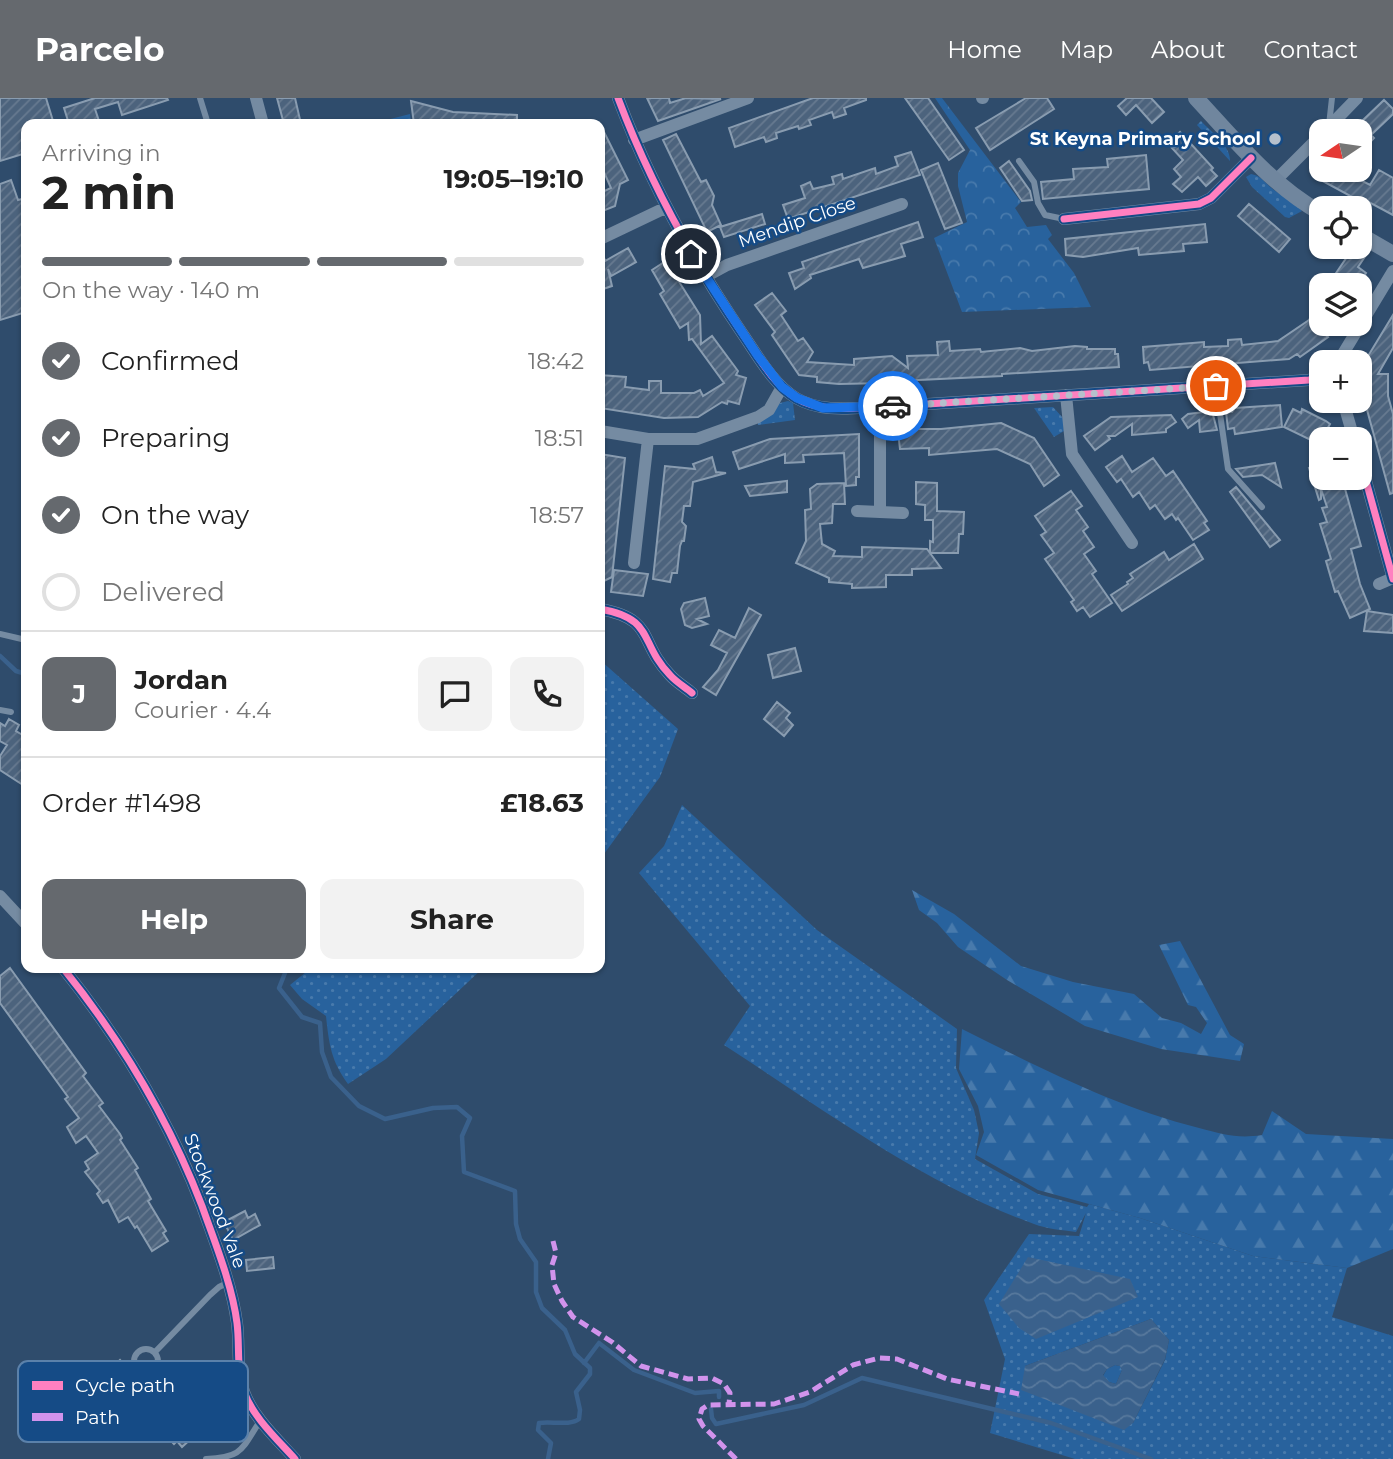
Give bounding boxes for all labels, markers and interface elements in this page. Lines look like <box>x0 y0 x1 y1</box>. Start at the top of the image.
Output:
text: Parcelo <box>35 29 165 69</box>
text: Home <box>947 35 1022 64</box>
text: Map <box>1060 35 1113 64</box>
text: About <box>1151 35 1225 64</box>
text: Contact <box>1263 35 1358 64</box>
north arrow <box>1309 119 1372 182</box>
map controls <box>1309 119 1372 490</box>
place label: St Keyna Primary School <box>1030 128 1261 150</box>
marker: St Keyna Primary School <box>1267 131 1283 147</box>
text: Arriving in <box>42 139 161 167</box>
text: 19:05–19:10 <box>443 163 584 195</box>
text: 2 min <box>42 164 176 221</box>
street label: Mendip Close <box>735 192 859 252</box>
button: locate <box>1309 196 1372 259</box>
pin <box>661 224 721 284</box>
icon: home <box>672 235 710 273</box>
button: layers <box>1309 273 1372 336</box>
text: On the way · 140 m <box>42 276 260 304</box>
icon: check <box>42 342 80 380</box>
text: Confirmed <box>101 345 240 377</box>
text: 18:42 <box>528 347 584 375</box>
button: + <box>1309 350 1372 413</box>
pin <box>1186 356 1246 416</box>
icon: bag <box>1197 367 1235 405</box>
courier <box>858 371 928 441</box>
icon: car <box>874 387 912 425</box>
icon: check <box>42 419 80 457</box>
text: Preparing <box>101 422 230 454</box>
text: 18:51 <box>535 424 584 452</box>
button: − <box>1309 427 1372 490</box>
icon: check <box>42 496 80 534</box>
text: On the way <box>101 499 249 531</box>
text: 18:57 <box>530 501 584 529</box>
text: Delivered <box>101 576 225 608</box>
button: chat <box>418 657 492 731</box>
button: phone <box>510 657 584 731</box>
text: Jordan <box>134 664 228 696</box>
text: J <box>72 678 86 710</box>
text: Courier · 4.4 <box>134 696 271 724</box>
text: Order #1498 <box>42 787 201 819</box>
text: £18.63 <box>500 787 584 819</box>
button: Help <box>42 879 306 959</box>
button: Share <box>320 879 584 959</box>
street label: Stockwood Vale <box>179 1131 251 1272</box>
legend <box>18 1361 248 1442</box>
text: Cycle path <box>75 1374 175 1397</box>
text: Path <box>75 1406 120 1429</box>

